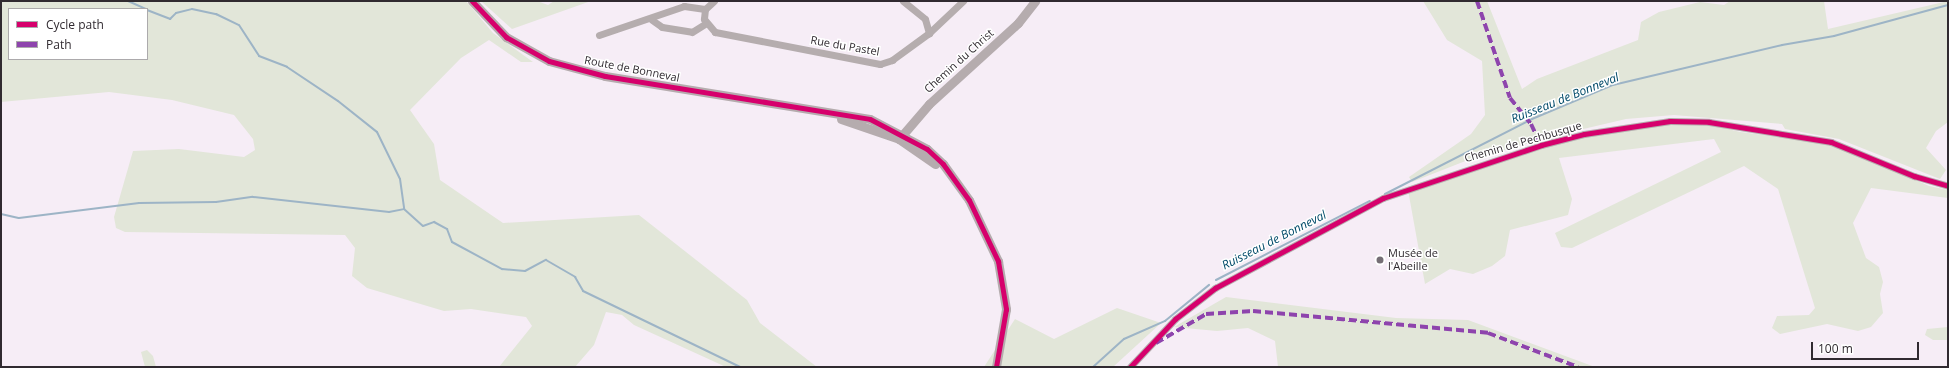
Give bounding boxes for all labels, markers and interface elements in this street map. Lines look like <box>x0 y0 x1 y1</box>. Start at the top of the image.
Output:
legend <box>8 8 148 60</box>
text: Cycle path <box>46 16 104 33</box>
street label: Chemin du Christ <box>922 26 996 96</box>
street label: Rue du Pastel <box>810 33 880 59</box>
text: Path <box>46 36 72 53</box>
street label: Route de Bonneval <box>583 53 681 85</box>
water label: Ruisseau de Bonneval <box>1509 70 1621 126</box>
street label: Chemin de Pechbusque <box>1463 119 1583 165</box>
water label: Ruisseau de Bonneval <box>1219 207 1329 273</box>
place label: Musée de l'Abeille <box>1388 247 1438 273</box>
marker: Musée de l'Abeille <box>1375 255 1385 265</box>
scale bar <box>1813 334 1921 360</box>
text: 100 m <box>1818 340 1853 357</box>

